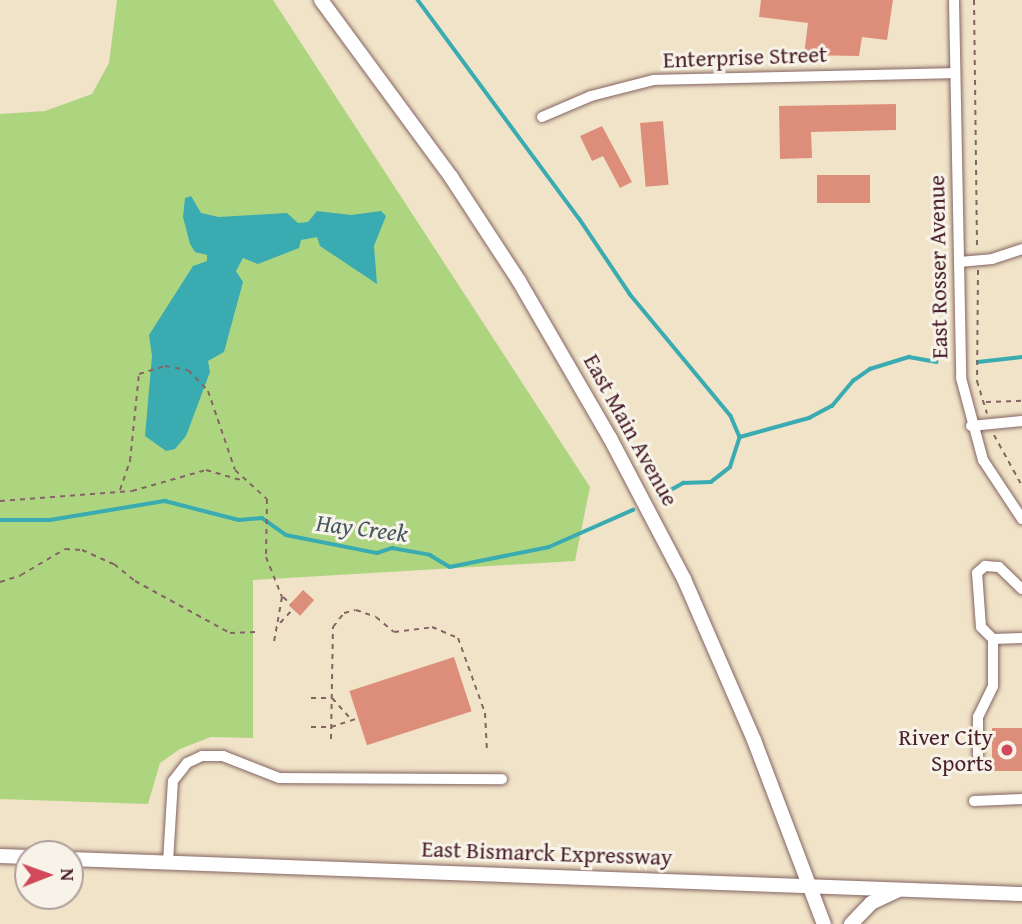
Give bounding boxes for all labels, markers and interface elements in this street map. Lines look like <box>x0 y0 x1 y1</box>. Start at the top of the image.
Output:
street label: Enterprise Street <box>662 40 828 74</box>
street label: East Rosser Avenue <box>923 175 953 359</box>
street label: East Main Avenue <box>578 349 684 511</box>
water label: Hay Creek <box>315 508 409 548</box>
place label: River City Sports <box>899 723 993 777</box>
marker: River City Sports <box>999 742 1015 758</box>
street label: East Bismarck Expressway <box>421 835 673 871</box>
north arrow <box>14 840 84 910</box>
text: N <box>54 868 82 881</box>

